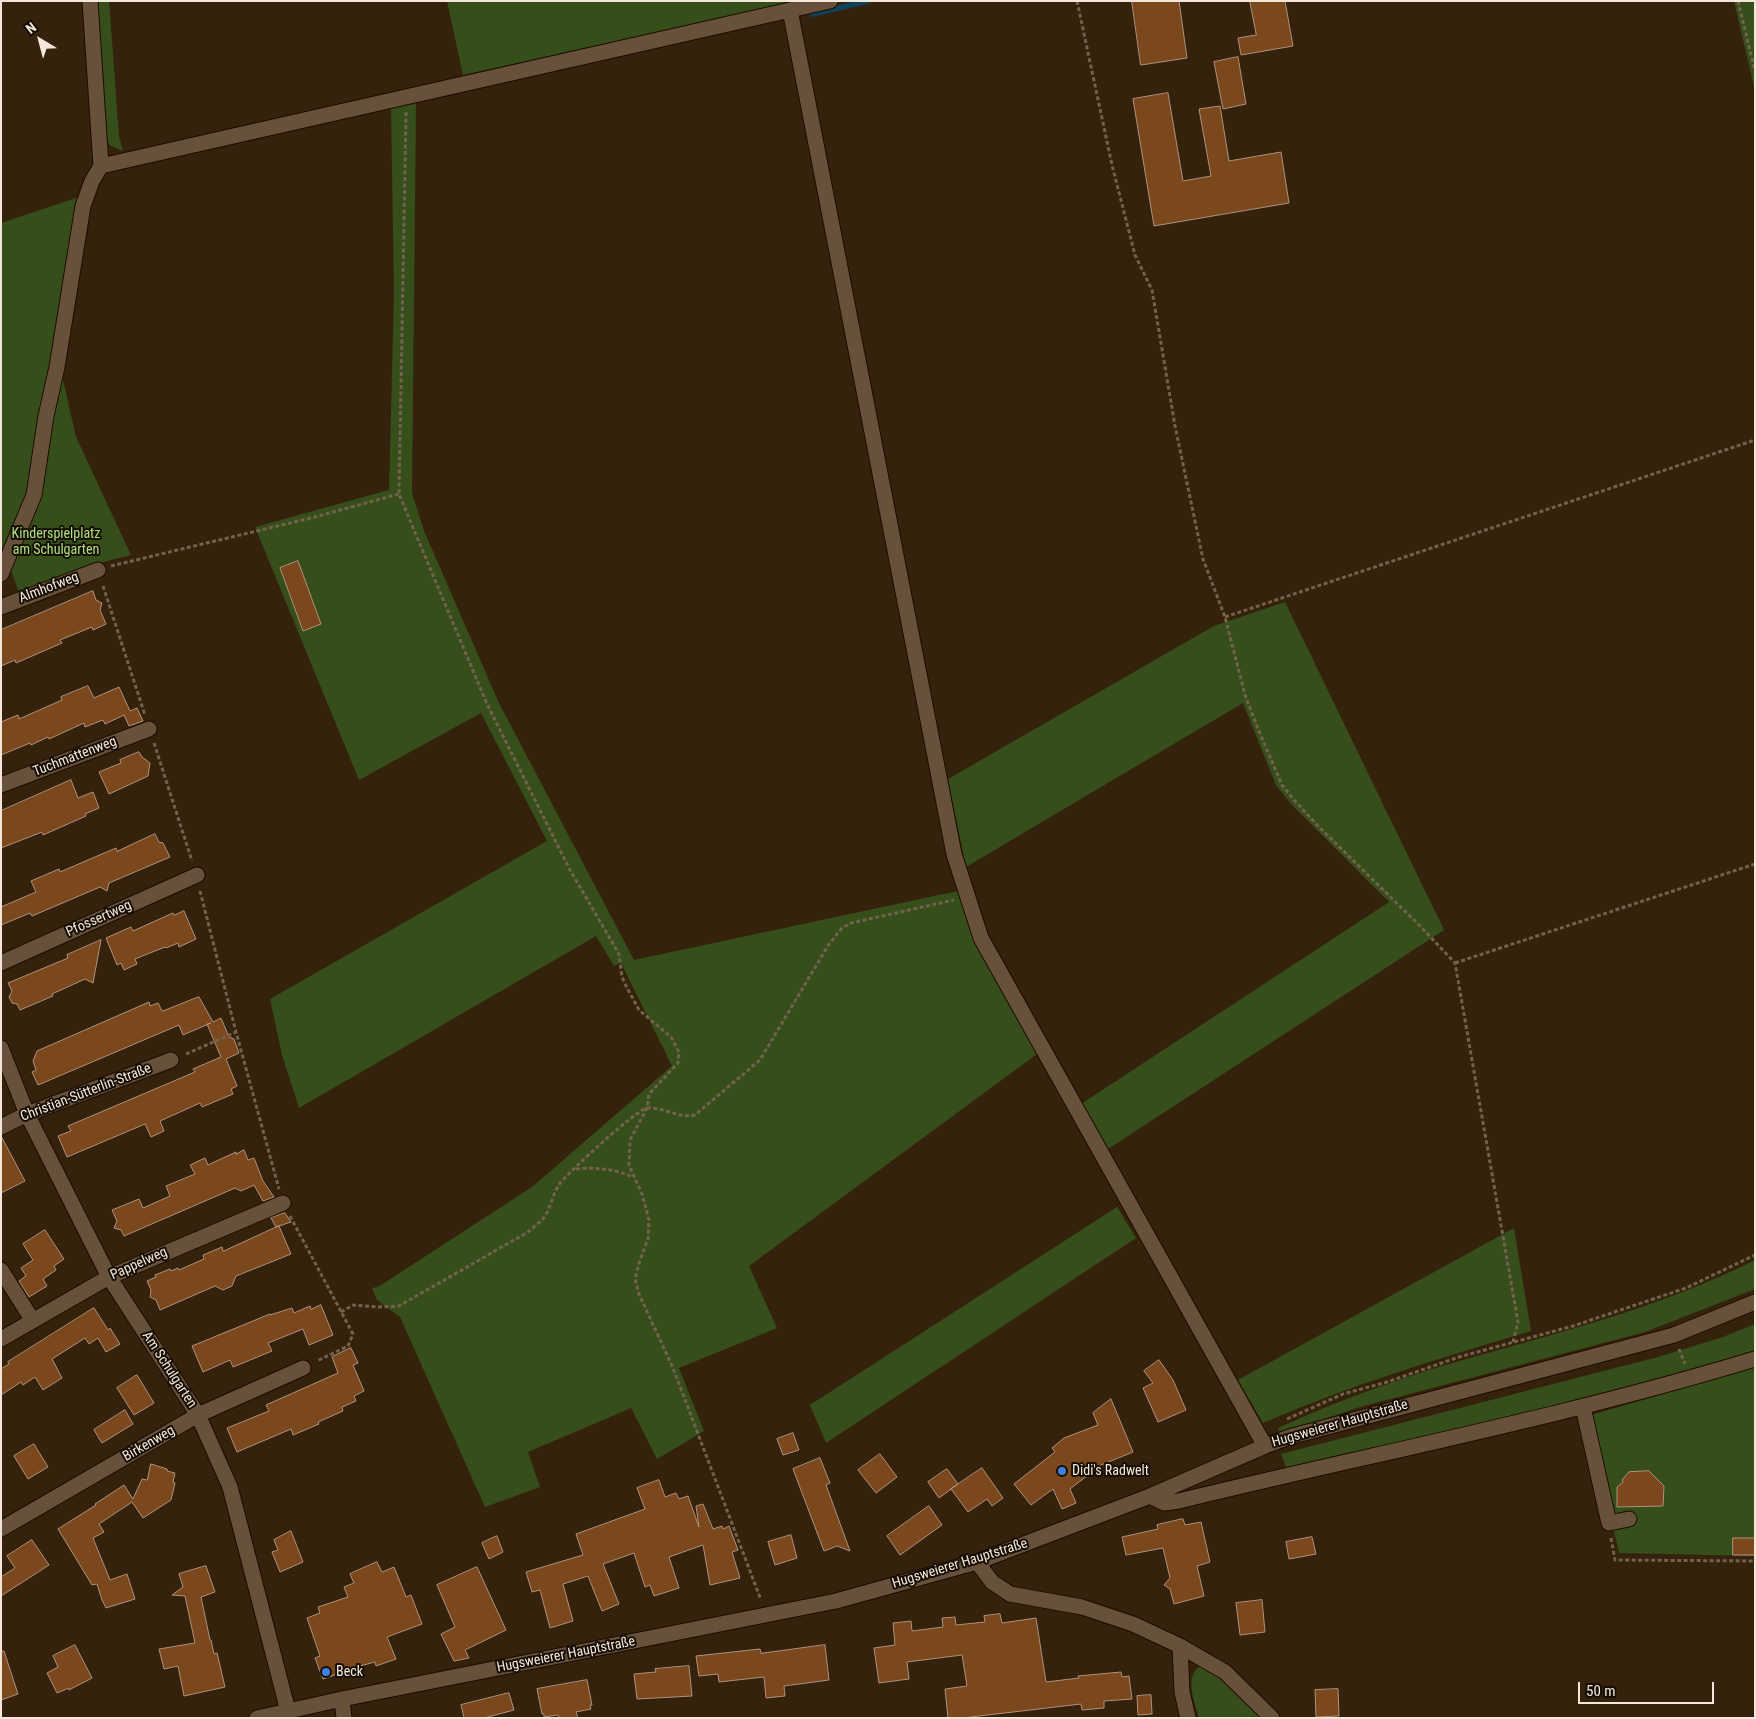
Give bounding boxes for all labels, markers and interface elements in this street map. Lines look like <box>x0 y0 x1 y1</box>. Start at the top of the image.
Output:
north arrow <box>15 15 65 65</box>
text: N <box>23 19 39 37</box>
park label: Kinderspielplatz am Schulgarten <box>12 526 100 558</box>
street label: Almhofweg <box>17 569 81 607</box>
street label: Tuchmattenweg <box>31 733 119 781</box>
street label: Pfossertweg <box>64 897 134 941</box>
street label: Christian-Sütterlin-Straße <box>18 1060 154 1126</box>
street label: Pappelweg <box>108 1244 170 1284</box>
street label: Am Schulgarten <box>138 1329 200 1411</box>
street label: Hugsweierer Hauptstraße <box>1270 1397 1410 1451</box>
street label: Birkenweg <box>120 1422 178 1466</box>
place label: Didi's Radwelt <box>1072 1463 1149 1479</box>
marker: Didi's Radwelt <box>1056 1465 1068 1477</box>
street label: Hugsweierer Hauptstraße <box>890 1535 1030 1593</box>
street label: Hugsweierer Hauptstraße <box>495 1633 637 1677</box>
place label: Beck <box>336 1664 363 1680</box>
marker: Beck <box>320 1666 332 1678</box>
scale bar <box>1581 1672 1717 1704</box>
text: 50 m <box>1586 1682 1616 1700</box>

